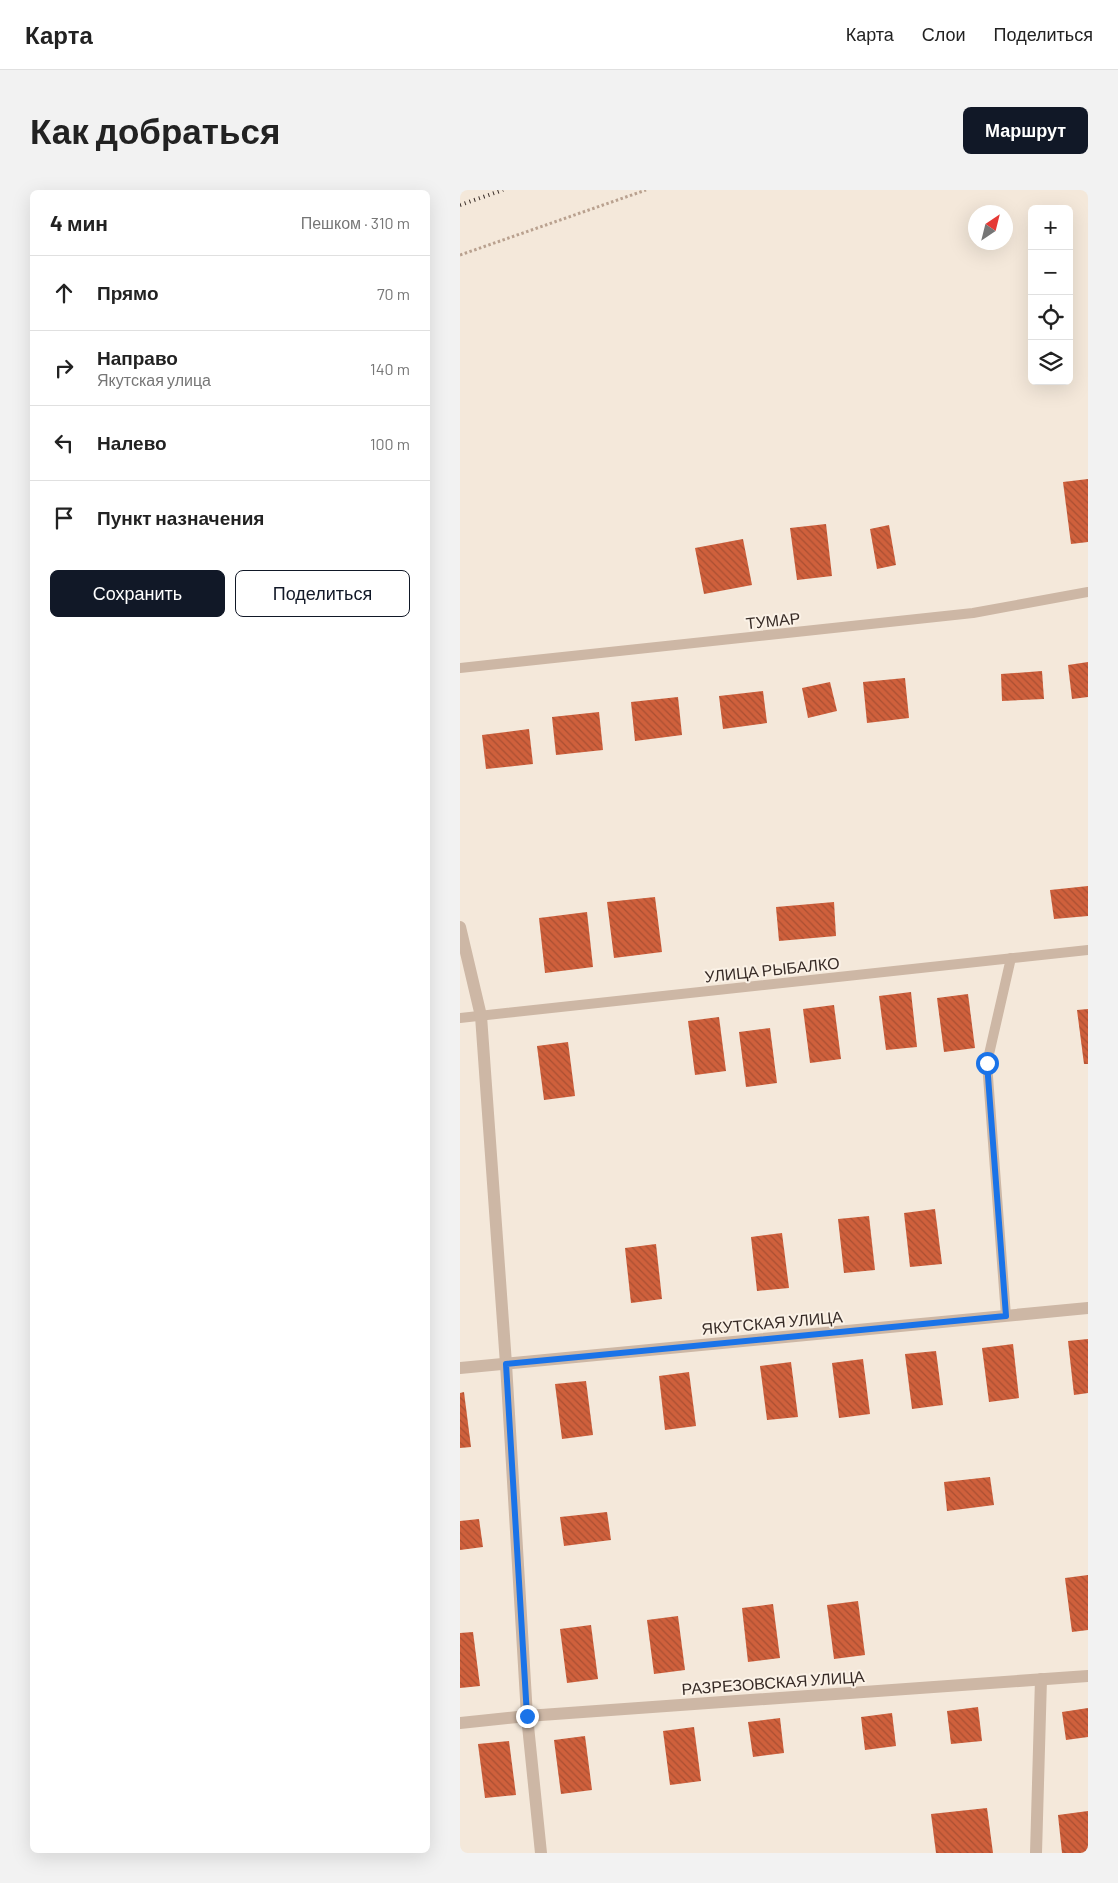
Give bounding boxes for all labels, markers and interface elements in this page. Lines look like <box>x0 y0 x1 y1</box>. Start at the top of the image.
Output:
text: Карта <box>25 20 93 49</box>
text: Карта <box>846 23 894 45</box>
text: Слои <box>922 23 966 45</box>
text: Поделиться <box>994 23 1093 45</box>
button: Маршрут <box>963 107 1088 154</box>
text: Как добраться <box>30 109 280 151</box>
north arrow <box>968 205 1013 250</box>
map controls <box>1028 205 1073 385</box>
button: + <box>1028 205 1073 250</box>
text: 4 мин <box>50 210 108 235</box>
text: Пешком · 310 m <box>301 213 410 232</box>
button: − <box>1028 250 1073 295</box>
icon: ahead <box>50 279 78 307</box>
text: Прямо <box>97 281 159 304</box>
text: 70 m <box>377 284 410 303</box>
button: locate <box>1028 295 1073 340</box>
button: layers <box>1028 340 1073 385</box>
text: Направо <box>97 346 178 369</box>
icon: right <box>50 354 78 382</box>
text: 140 m <box>370 359 410 378</box>
text: Якутская улица <box>97 370 211 389</box>
icon: left <box>50 429 78 457</box>
text: Налево <box>97 431 167 454</box>
text: 100 m <box>370 434 410 453</box>
icon: arrive <box>50 504 78 532</box>
text: Пункт назначения <box>97 506 264 529</box>
button: Сохранить <box>50 570 225 617</box>
button: Поделиться <box>235 570 410 617</box>
street label: ТУМАР <box>745 608 801 632</box>
street label: УЛИЦА РЫБАЛКО <box>704 952 840 986</box>
route start <box>976 1052 999 1075</box>
street label: ЯКУТСКАЯ УЛИЦА <box>701 1306 844 1338</box>
street label: РАЗРЕЗОВСКАЯ УЛИЦА <box>681 1666 865 1698</box>
route end <box>516 1705 539 1728</box>

